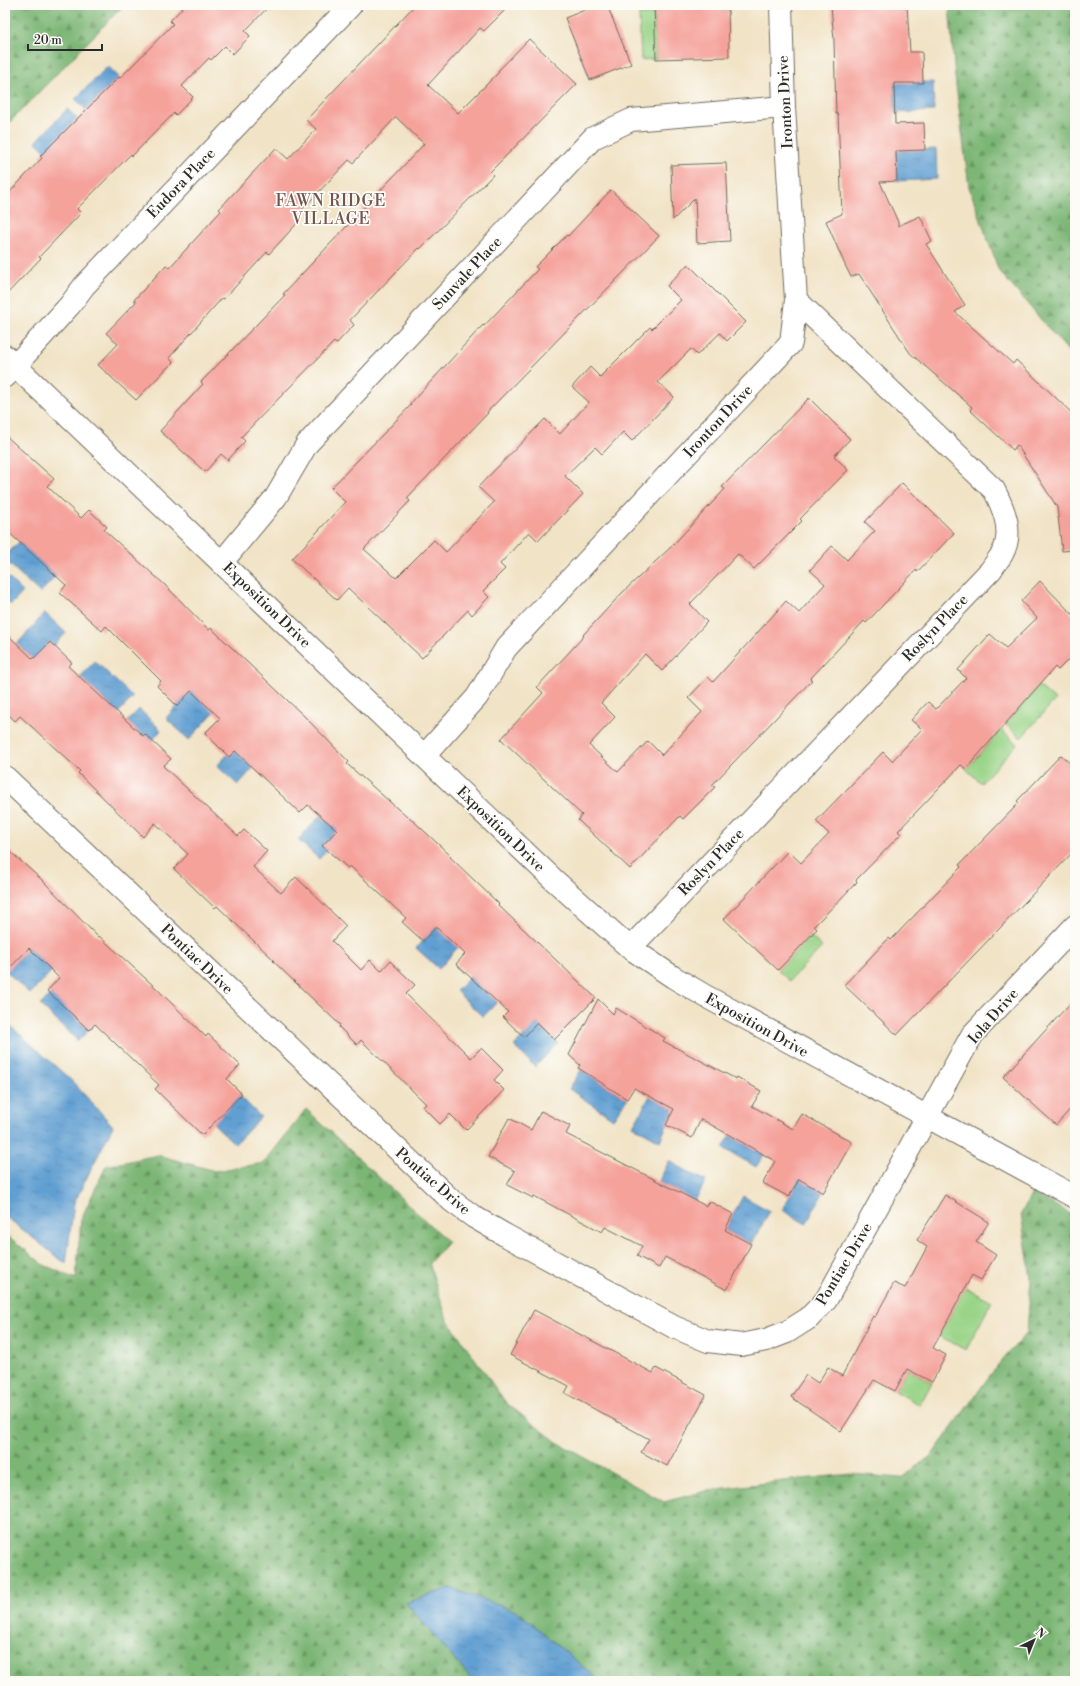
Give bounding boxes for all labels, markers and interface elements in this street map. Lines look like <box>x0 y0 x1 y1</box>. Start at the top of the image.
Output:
scale bar <box>28 26 102 52</box>
text: 20 m <box>34 33 62 48</box>
street label: Ironton Drive <box>774 55 797 149</box>
street label: Eudora Place <box>143 144 220 222</box>
district label: FAWN RIDGE VILLAGE <box>276 191 386 229</box>
street label: Sunvale Place <box>429 233 506 314</box>
street label: Ironton Drive <box>680 381 757 462</box>
street label: Exposition Drive <box>219 558 315 652</box>
street label: Roslyn Place <box>898 591 972 666</box>
street label: Exposition Drive <box>453 782 549 876</box>
street label: Roslyn Place <box>674 825 748 900</box>
street label: Pontiac Drive <box>156 920 237 999</box>
street label: Iola Drive <box>964 985 1023 1048</box>
street label: Exposition Drive <box>702 989 812 1062</box>
street label: Pontiac Drive <box>391 1144 474 1219</box>
street label: Pontiac Drive <box>812 1219 877 1309</box>
north arrow <box>1014 1620 1054 1660</box>
text: N <box>1032 1625 1048 1642</box>

